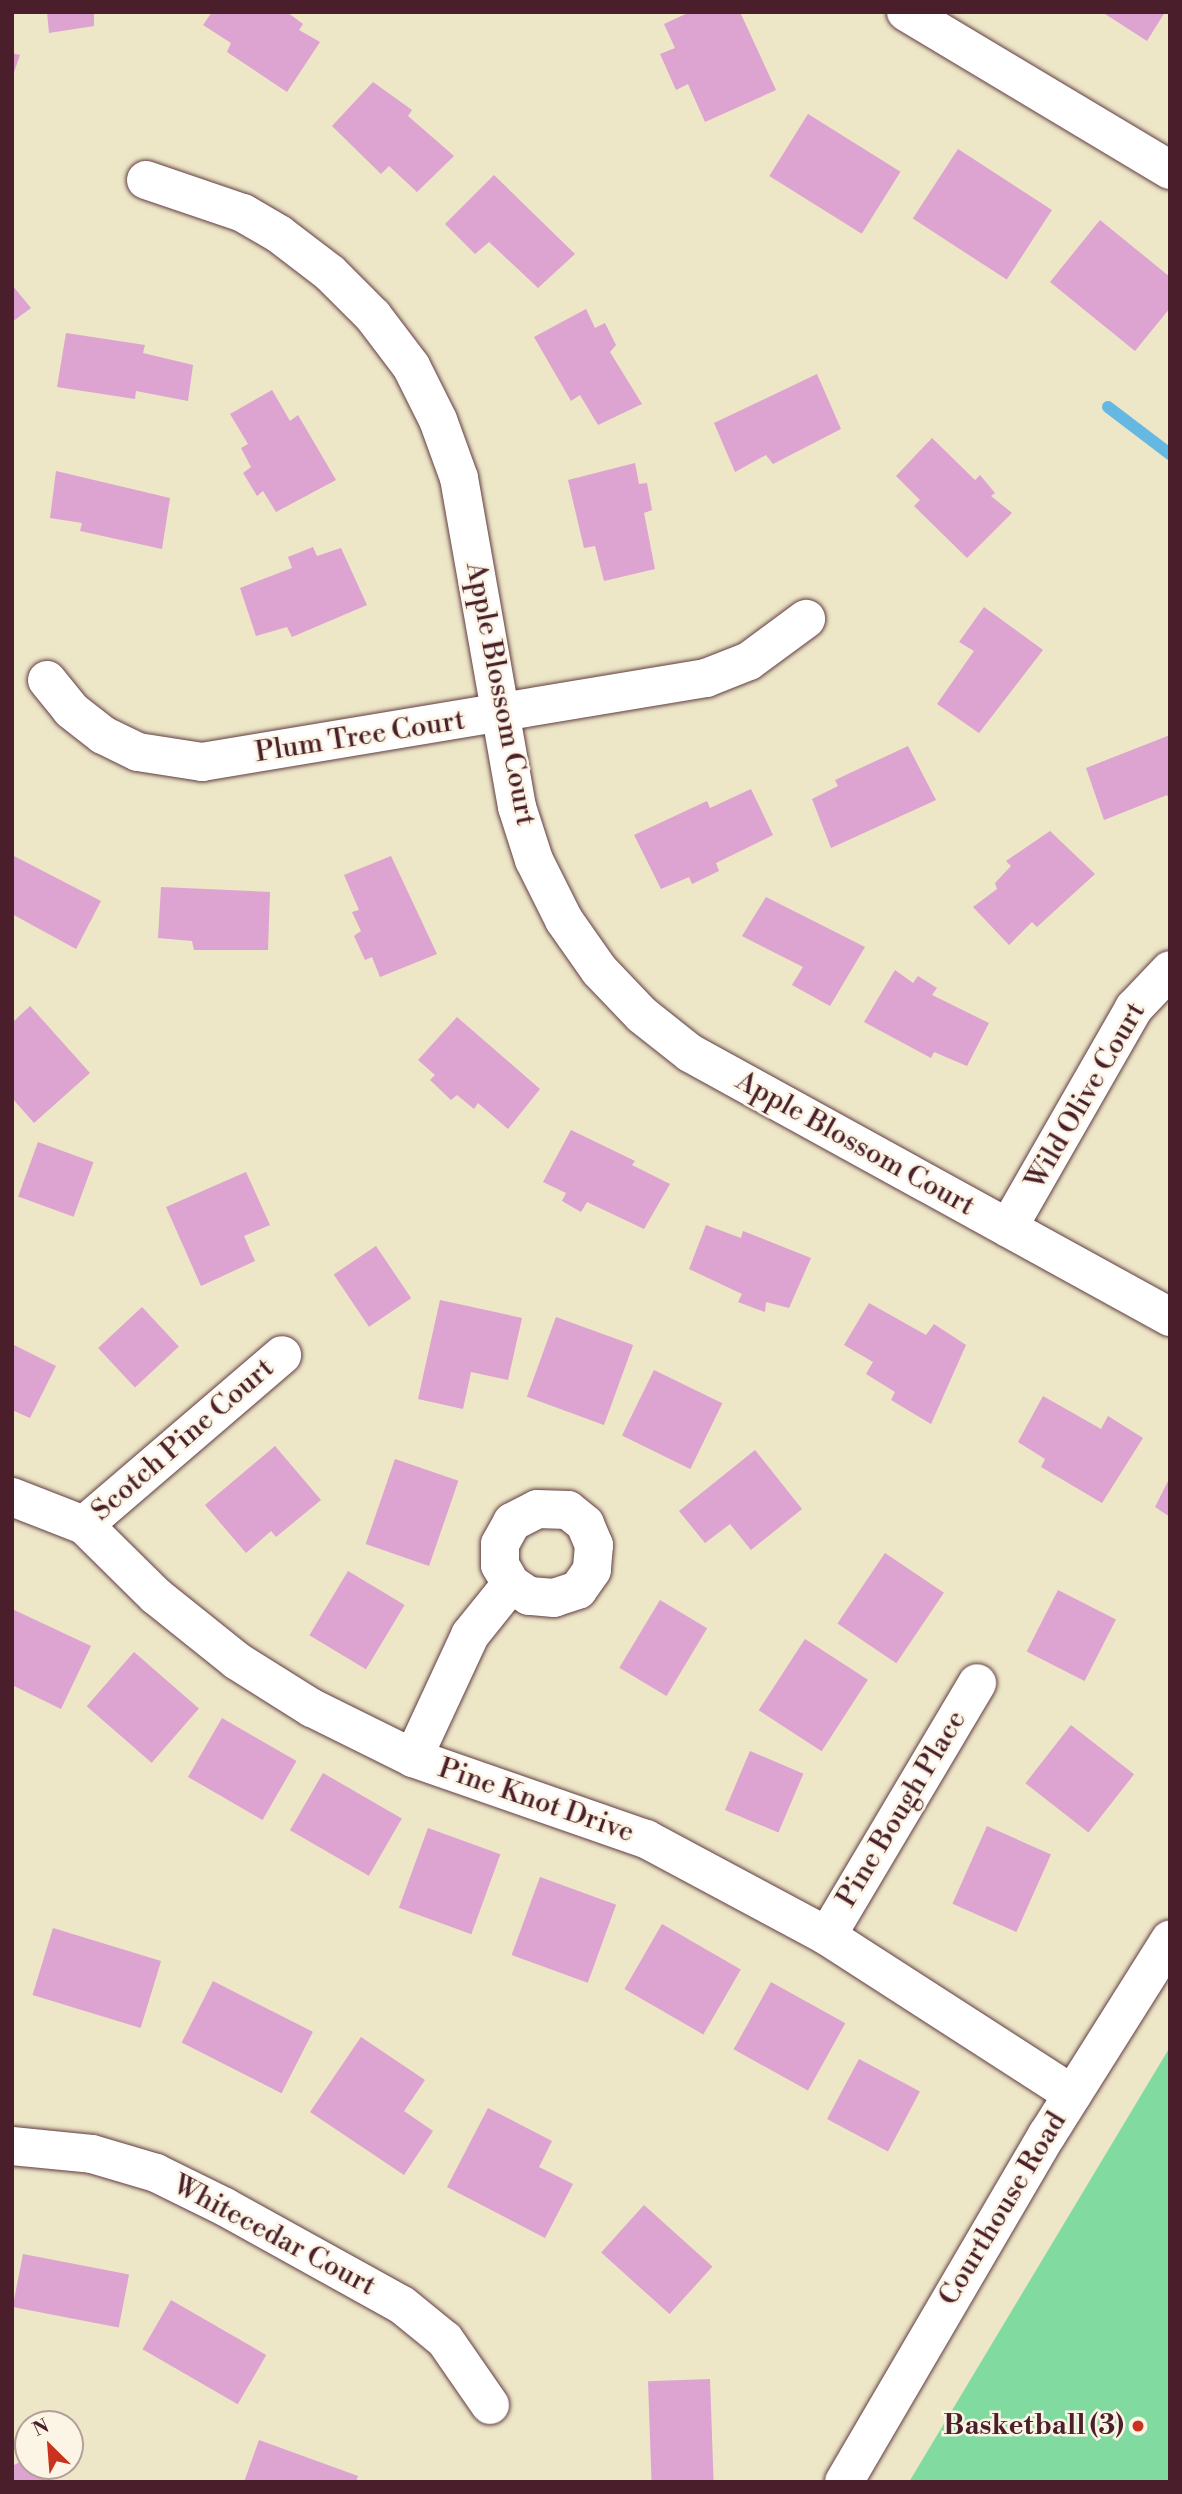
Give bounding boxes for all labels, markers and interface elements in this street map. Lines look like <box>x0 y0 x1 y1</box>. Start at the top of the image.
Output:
street label: Apple Blossom Court <box>458 559 542 829</box>
street label: Plum Tree Court <box>253 704 467 770</box>
street label: Wild Olive Court <box>1019 997 1153 1195</box>
street label: Apple Blossom Court <box>730 1064 980 1224</box>
street label: Scotch Pine Court <box>85 1352 281 1528</box>
street label: Pine Bough Place <box>830 1705 974 1913</box>
street label: Pine Knot Drive <box>434 1752 638 1850</box>
street label: Courthouse Road <box>932 2106 1074 2312</box>
street label: Whitecedar Court <box>167 2168 381 2304</box>
place label: Basketball (3) <box>943 2409 1124 2443</box>
north arrow <box>14 2410 84 2480</box>
text: N <box>29 2414 53 2442</box>
marker: Basketball (3) <box>1130 2418 1146 2434</box>

